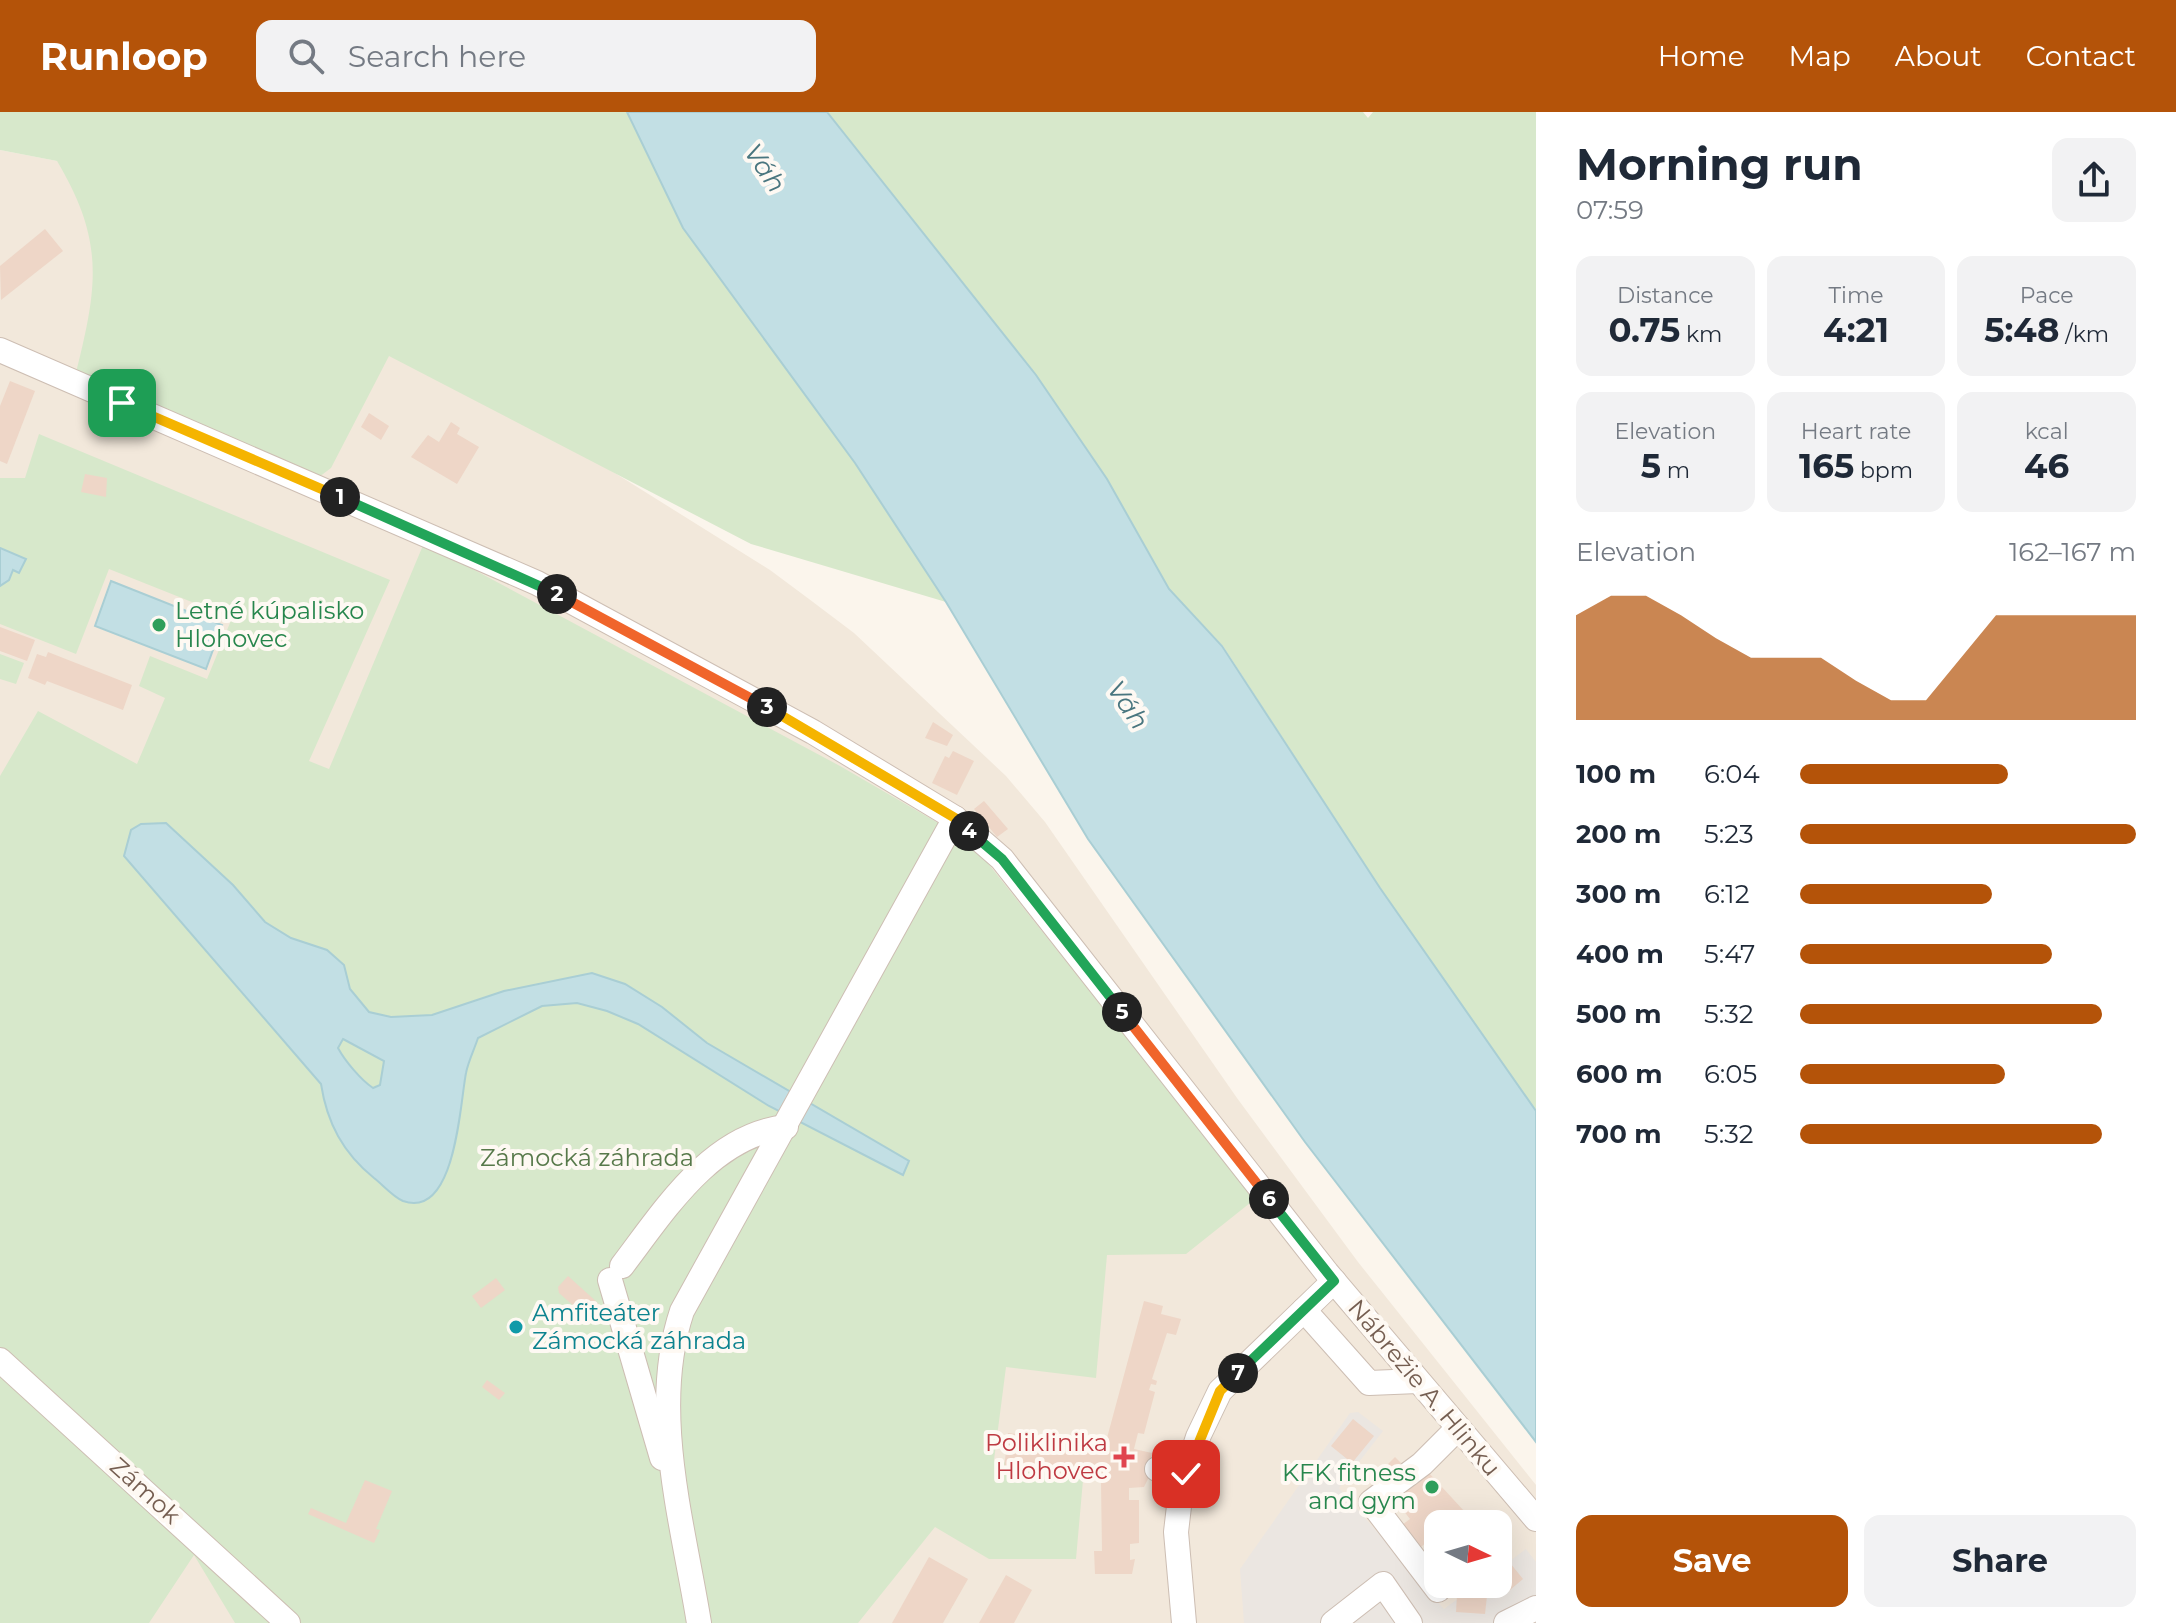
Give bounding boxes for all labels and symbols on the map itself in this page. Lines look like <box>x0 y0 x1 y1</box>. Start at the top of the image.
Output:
water label: Váh <box>737 138 793 198</box>
pin <box>88 369 156 437</box>
pin: 1 <box>320 477 360 517</box>
pin: 2 <box>537 574 577 614</box>
place label: Letné kúpalisko Hlohovec <box>175 596 364 653</box>
marker: Letné kúpalisko Hlohovec <box>150 616 168 634</box>
water label: Váh <box>1100 675 1156 735</box>
pin: 3 <box>747 687 787 727</box>
pin: 4 <box>949 811 989 851</box>
pin: 5 <box>1102 992 1142 1032</box>
park label: Zámocká záhrada <box>480 1143 694 1172</box>
pin: 6 <box>1249 1179 1289 1219</box>
street label: Nábrežie A. Hlinku <box>1342 1294 1507 1482</box>
place label: Amfiteáter Zámocká záhrada <box>532 1298 746 1355</box>
marker: Amfiteáter Zámocká záhrada <box>507 1318 525 1336</box>
pin: 7 <box>1218 1353 1258 1393</box>
place label: Poliklinika Hlohovec <box>985 1428 1108 1485</box>
pin <box>1152 1440 1220 1508</box>
marker: Poliklinika Hlohovec <box>1115 1448 1133 1466</box>
street label: Zámok <box>104 1452 187 1530</box>
place label: KFK fitness and gym <box>1282 1458 1416 1515</box>
marker: KFK fitness and gym <box>1423 1478 1441 1496</box>
north arrow <box>1424 1510 1512 1598</box>

